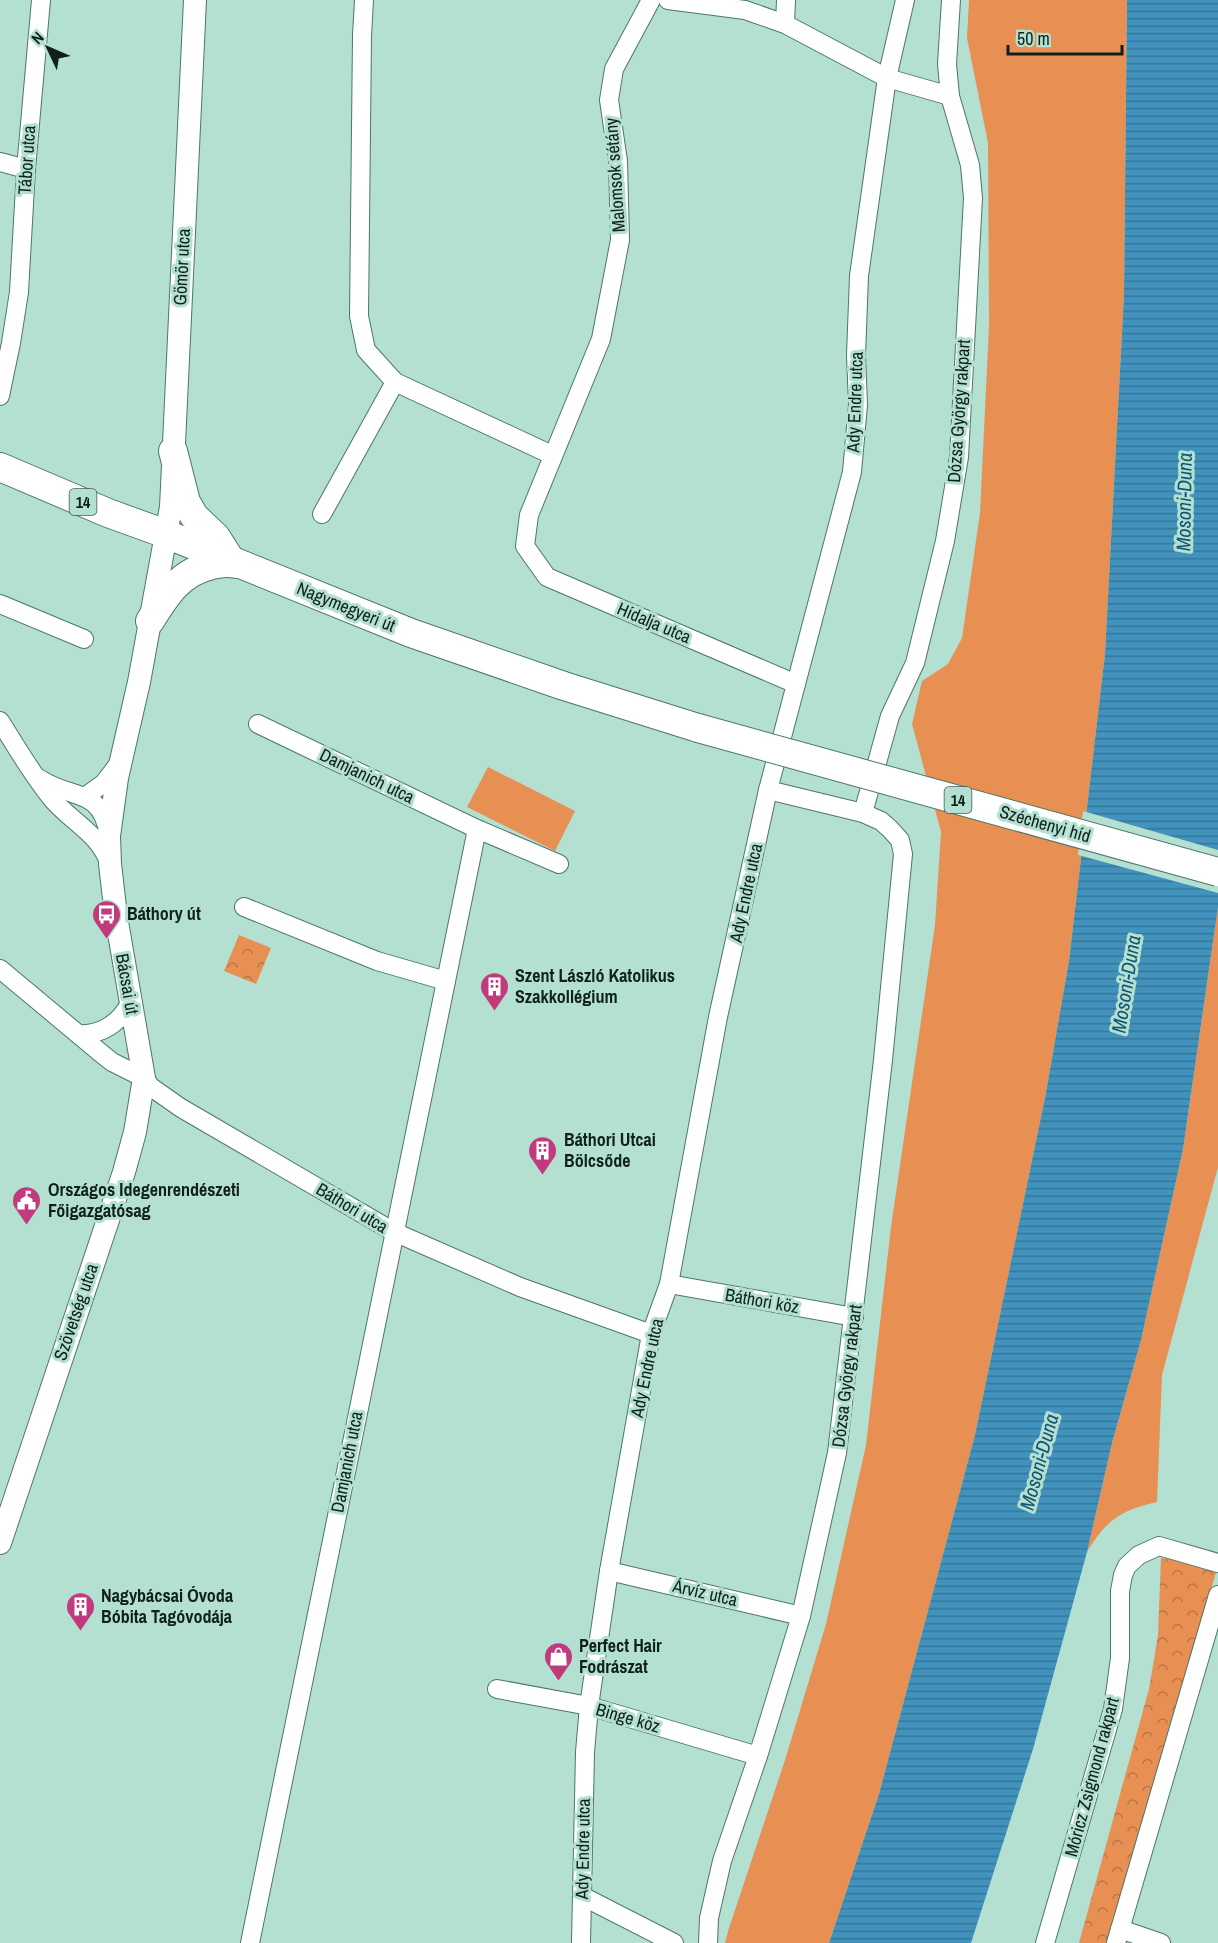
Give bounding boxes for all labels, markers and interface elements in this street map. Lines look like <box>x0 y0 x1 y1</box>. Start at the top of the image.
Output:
north arrow <box>18 18 78 78</box>
scale bar <box>1008 18 1122 56</box>
text: 50 m <box>1017 26 1050 51</box>
text: N <box>26 27 48 49</box>
street label: Malomsok sétány <box>598 116 631 233</box>
street label: Tábor utca <box>12 125 41 195</box>
street label: Gömör utca <box>167 228 196 306</box>
street label: Dózsa György rakpart <box>941 338 976 483</box>
street label: Ady Endre utca <box>840 351 869 454</box>
water label: Mosoni-Duna <box>1169 453 1198 551</box>
road number: 14 <box>70 489 97 515</box>
street label: Nagymegyeri út <box>293 575 399 638</box>
street label: Hídalja utca <box>613 596 695 649</box>
street label: Damjanich utca <box>316 742 419 809</box>
road number: 14 <box>944 787 972 813</box>
street label: Széchenyi híd <box>997 799 1094 848</box>
street label: Ady Endre utca <box>723 841 768 946</box>
bus stop icon: Báthory út <box>90 898 122 940</box>
place label: Báthory út <box>127 901 201 926</box>
water label: Mosoni-Duna <box>1104 933 1147 1035</box>
street label: Bácsai út <box>110 951 145 1016</box>
place label: Szent László Katolikus Szakkollégium <box>515 963 675 1009</box>
building icon: Szent László Katolikus Szakkollégium <box>478 970 510 1012</box>
place label: Báthori Utcai Bölcsőde <box>564 1127 656 1173</box>
building icon: Báthori Utcai Bölcsőde <box>527 1134 559 1176</box>
street label: Báthori utca <box>312 1176 393 1239</box>
place label: Országos Idegenrendészeti Főigazgatósag <box>48 1177 240 1223</box>
public building icon: Országos Idegenrendészeti Főigazgatósag <box>11 1184 43 1226</box>
street label: Szövetség utca <box>47 1260 104 1364</box>
street label: Báthori köz <box>723 1282 801 1319</box>
street label: Dózsa György rakpart <box>825 1303 868 1449</box>
street label: Ady Endre utca <box>624 1316 669 1421</box>
street label: Damjanich utca <box>324 1409 369 1515</box>
water label: Mosoni-Duna <box>1013 1411 1064 1513</box>
street label: Árvíz utca <box>669 1573 740 1612</box>
place label: Nagybácsai Óvoda Bóbita Tagóvodája <box>101 1583 234 1629</box>
building icon: Nagybácsai Óvoda Bóbita Tagóvodája <box>64 1590 96 1632</box>
place label: Perfect Hair Fodrászat <box>579 1633 662 1679</box>
shop icon: Perfect Hair Fodrászat <box>542 1640 574 1682</box>
street label: Móricz Zsigmond rakpart <box>1058 1694 1125 1859</box>
street label: Binge köz <box>593 1696 663 1739</box>
street label: Ady Endre utca <box>569 1798 596 1901</box>

